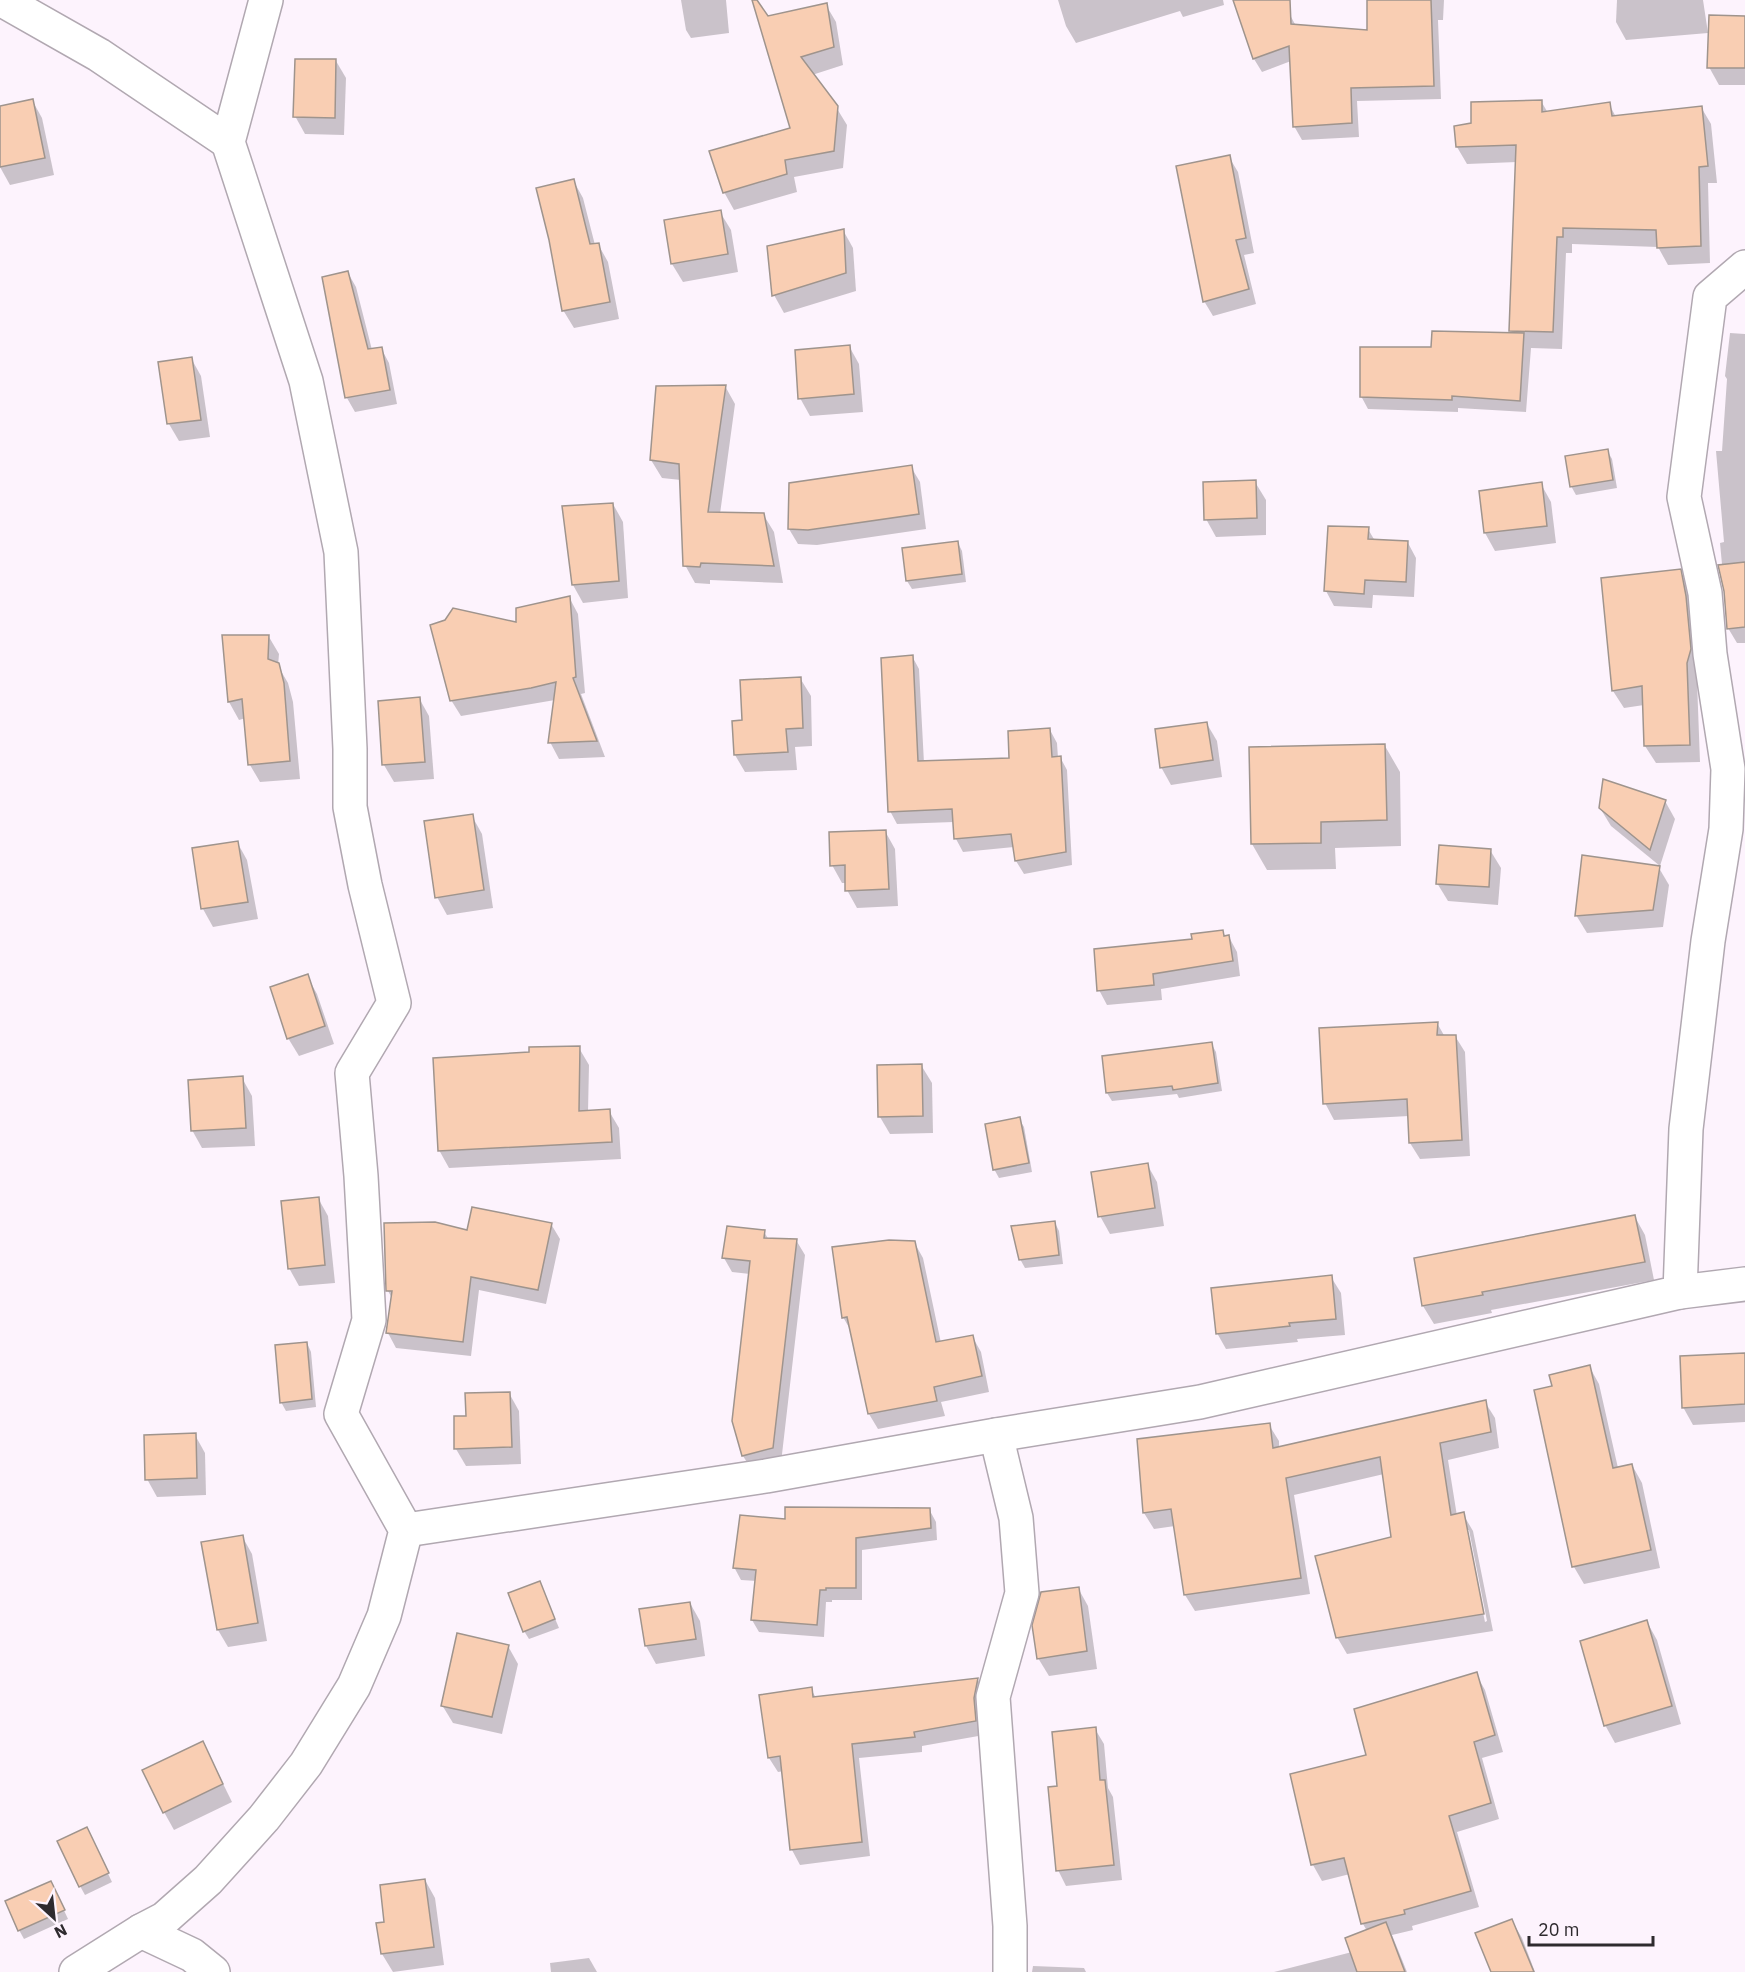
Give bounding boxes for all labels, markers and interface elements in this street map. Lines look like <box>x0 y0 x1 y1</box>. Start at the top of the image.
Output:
north arrow <box>24 1888 84 1948</box>
scale bar <box>1529 1909 1654 1947</box>
text: 20 m <box>1538 1918 1580 1941</box>
text: N <box>51 1920 71 1943</box>

